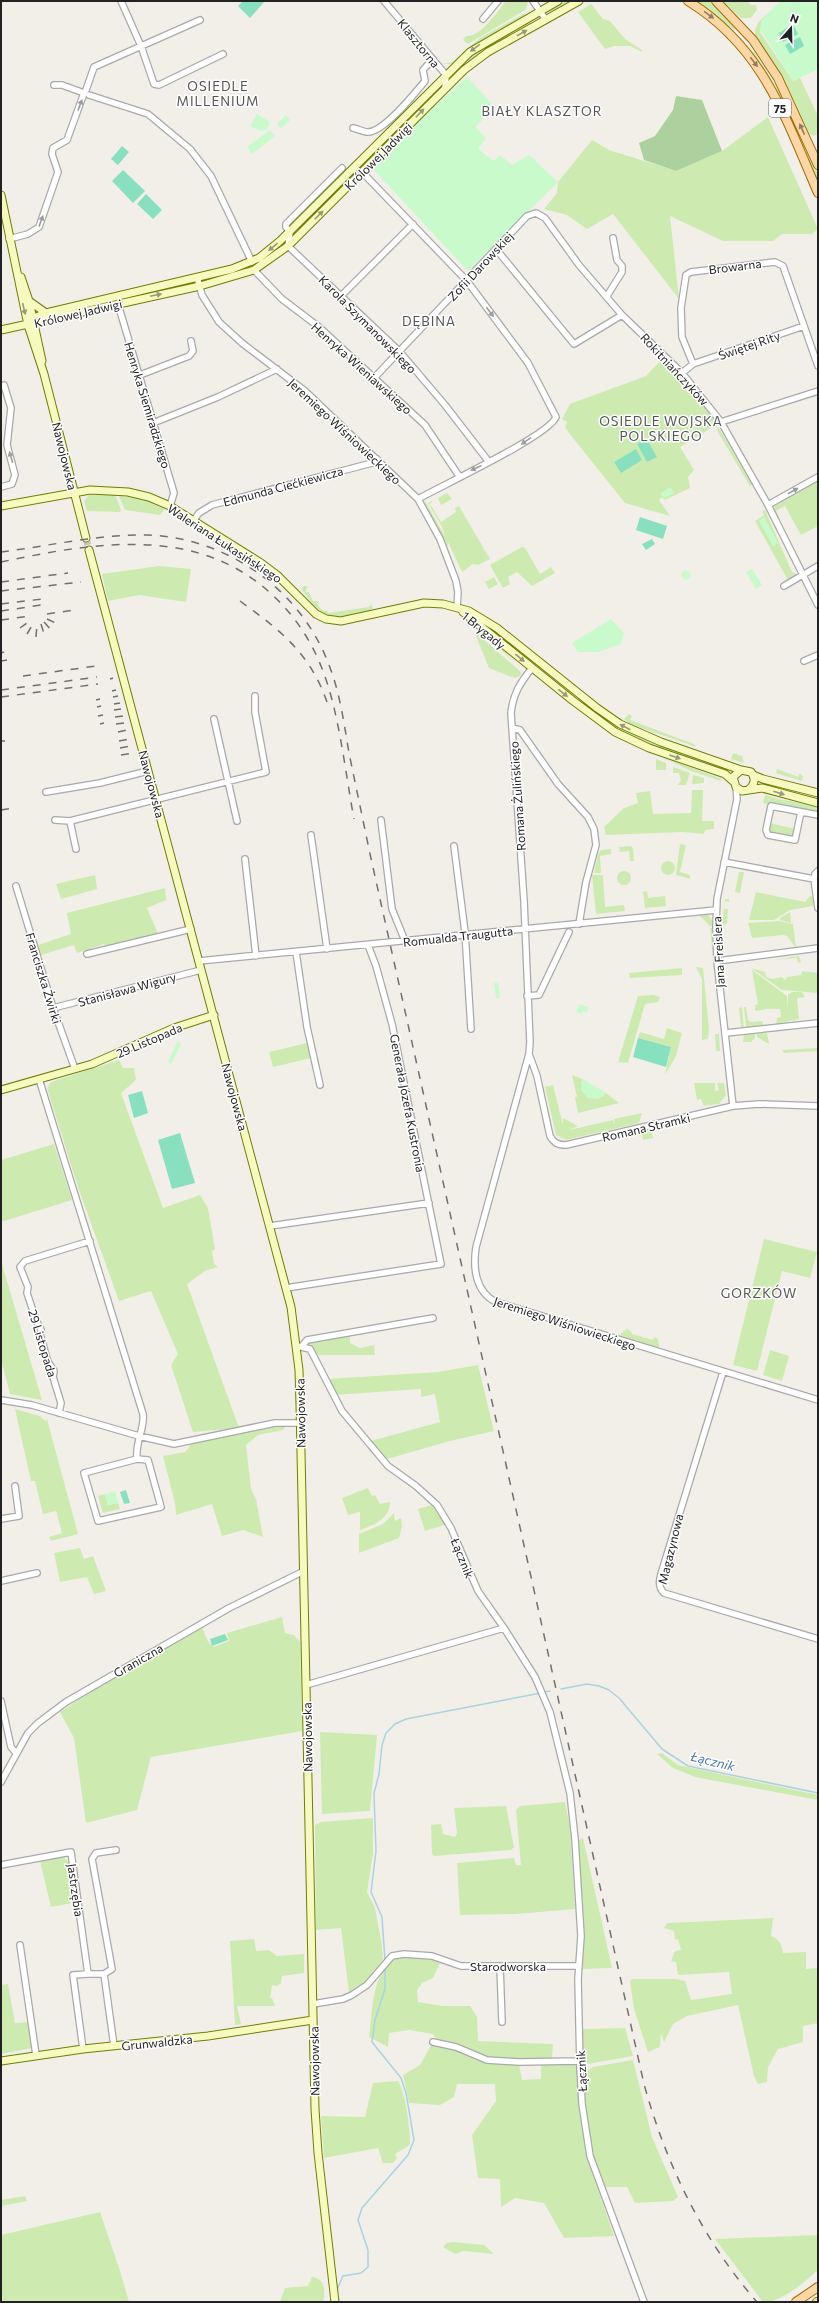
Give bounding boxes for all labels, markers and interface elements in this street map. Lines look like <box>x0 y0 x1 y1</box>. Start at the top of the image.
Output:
north arrow <box>771 8 811 48</box>
one-way arrow <box>704 11 715 19</box>
text: N <box>788 11 801 26</box>
street label: Klasztorna <box>395 16 443 70</box>
one-way arrow <box>516 30 527 37</box>
one-way arrow <box>470 44 481 52</box>
one-way arrow <box>750 56 758 67</box>
district label: OSIEDLE MILLENIUM <box>177 78 259 109</box>
one-way arrow <box>77 99 83 111</box>
road number: 75 <box>769 99 791 117</box>
district label: BIAŁY KLASZTOR <box>482 103 602 119</box>
one-way arrow <box>415 108 425 118</box>
street label: Królowej Jadwigi <box>341 119 415 193</box>
one-way arrow <box>799 122 805 134</box>
one-way arrow <box>314 210 324 220</box>
one-way arrow <box>38 214 44 226</box>
street label: Zofii Darowskiej <box>445 229 515 303</box>
one-way arrow <box>267 243 278 252</box>
street label: Browarna <box>708 256 762 276</box>
street label: Karola Szymanowskiego <box>316 272 420 376</box>
one-way arrow <box>150 292 163 298</box>
street label: Królowej Jadwigi <box>33 296 124 331</box>
one-way arrow <box>21 303 27 315</box>
one-way arrow <box>486 306 494 317</box>
district label: DĘBINA <box>402 313 456 329</box>
street label: Henryka Wieniawskiego <box>309 319 415 417</box>
street label: Świętej Rity <box>716 328 782 362</box>
street label: Rokitniańczyków <box>638 330 712 408</box>
street label: Henryka Siemiradzkiego <box>122 340 174 470</box>
street label: Jeremiego Wiśniowieckiego <box>285 375 404 488</box>
district label: OSIEDLE WOJSKA POLSKIEGO <box>599 413 723 444</box>
street label: Nawojowska <box>50 421 80 491</box>
one-way arrow <box>521 437 532 445</box>
one-way arrow <box>8 451 14 463</box>
street label: Edmunda Ciećkiewicza <box>221 463 345 509</box>
one-way arrow <box>470 465 482 471</box>
one-way arrow <box>787 487 799 494</box>
street label: Waleriana Łukasińskiego <box>165 501 285 585</box>
street label: 1 Brygady <box>459 608 509 652</box>
one-way arrow <box>514 654 525 663</box>
one-way arrow <box>557 688 568 697</box>
one-way arrow <box>620 723 631 730</box>
street label: Romana Żulińskiego <box>506 741 528 851</box>
street label: Nawojowska <box>136 749 168 819</box>
one-way arrow <box>669 754 681 760</box>
one-way arrow <box>774 790 786 796</box>
street label: Jana Freislera <box>709 916 728 988</box>
street label: Romualda Traugutta <box>402 923 514 949</box>
street label: Franciszka Żwirki <box>23 931 65 1025</box>
street label: Stanisława Wigury <box>76 969 178 1009</box>
street label: 29 Listopada <box>114 1020 184 1060</box>
street label: Generała Józefa Kustronia <box>387 1033 428 1173</box>
street label: Nawojowska <box>219 1062 251 1132</box>
street label: Romana Stramki <box>601 1110 691 1144</box>
district label: GORZKÓW <box>721 1284 797 1301</box>
street label: Jeremiego Wiśniowieckiego <box>492 1293 638 1354</box>
street label: 29 Listopada <box>26 1307 60 1379</box>
street label: Nawojowska <box>292 1378 308 1448</box>
street label: Magazynowa <box>654 1512 686 1586</box>
street label: Łącznik <box>448 1535 477 1580</box>
street label: Graniczna <box>111 1640 165 1680</box>
street label: Nawojowska <box>299 1702 315 1772</box>
water label: Łącznik <box>689 1748 738 1774</box>
street label: Jastrzębia <box>64 1862 87 1918</box>
street label: Starodworska <box>470 1959 546 1973</box>
street label: Nawojowska <box>306 2026 322 2096</box>
street label: Grunwaldzka <box>121 2031 193 2053</box>
street label: Łącznik <box>573 2049 589 2093</box>

